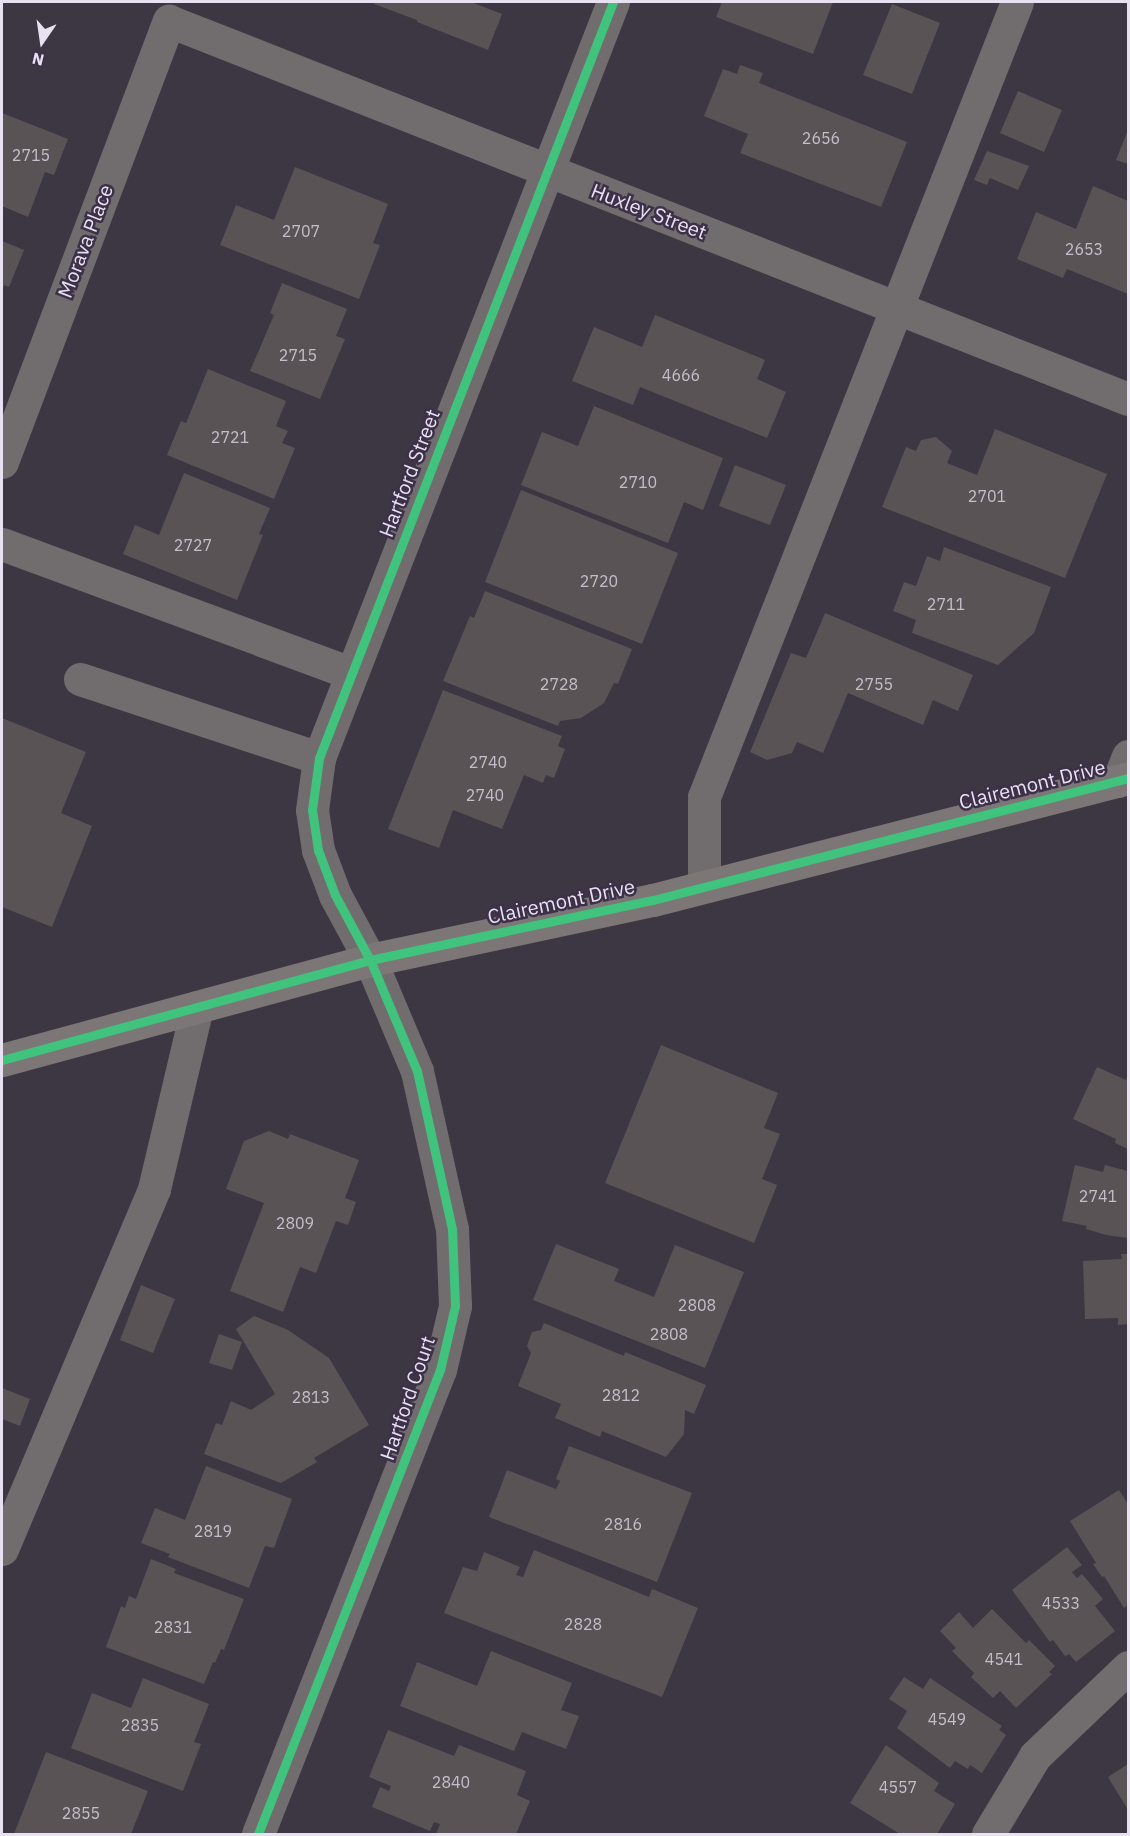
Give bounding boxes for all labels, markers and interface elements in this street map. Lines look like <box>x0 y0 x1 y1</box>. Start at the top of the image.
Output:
north arrow <box>12 12 72 72</box>
text: N <box>30 48 46 71</box>
house number: 2656 <box>802 128 840 148</box>
house number: 2715 <box>12 145 50 165</box>
street label: Huxley Street <box>588 178 710 244</box>
street label: Morava Place <box>52 181 118 301</box>
house number: 2707 <box>282 221 320 241</box>
house number: 2653 <box>1065 239 1103 259</box>
house number: 2715 <box>279 345 317 365</box>
house number: 4666 <box>662 365 700 385</box>
street label: Hartford Street <box>374 406 444 540</box>
house number: 2721 <box>211 427 249 447</box>
house number: 2710 <box>619 472 657 492</box>
house number: 2701 <box>968 486 1006 506</box>
house number: 2727 <box>174 535 212 555</box>
house number: 2720 <box>580 571 618 591</box>
house number: 2711 <box>927 594 965 614</box>
house number: 2728 <box>540 674 578 694</box>
house number: 2755 <box>855 674 893 694</box>
house number: 2740 <box>469 752 507 772</box>
street label: Clairemont Drive <box>956 754 1108 814</box>
house number: 2740 <box>466 785 504 805</box>
street label: Clairemont Drive <box>485 874 637 928</box>
house number: 2741 <box>1079 1186 1117 1206</box>
house number: 2809 <box>276 1213 314 1233</box>
house number: 2808 <box>678 1295 716 1315</box>
house number: 2808 <box>650 1324 688 1344</box>
street label: Hartford Court <box>375 1333 439 1463</box>
house number: 2812 <box>602 1385 640 1405</box>
house number: 2813 <box>292 1387 330 1407</box>
house number: 2816 <box>604 1514 642 1534</box>
house number: 2819 <box>194 1521 232 1541</box>
house number: 4533 <box>1042 1593 1080 1613</box>
house number: 2828 <box>564 1614 602 1634</box>
house number: 2831 <box>154 1617 192 1637</box>
house number: 4541 <box>985 1649 1023 1669</box>
house number: 4549 <box>928 1709 966 1729</box>
house number: 2835 <box>121 1715 159 1735</box>
house number: 2840 <box>432 1772 470 1792</box>
house number: 4557 <box>879 1777 917 1797</box>
house number: 2855 <box>62 1803 100 1823</box>

